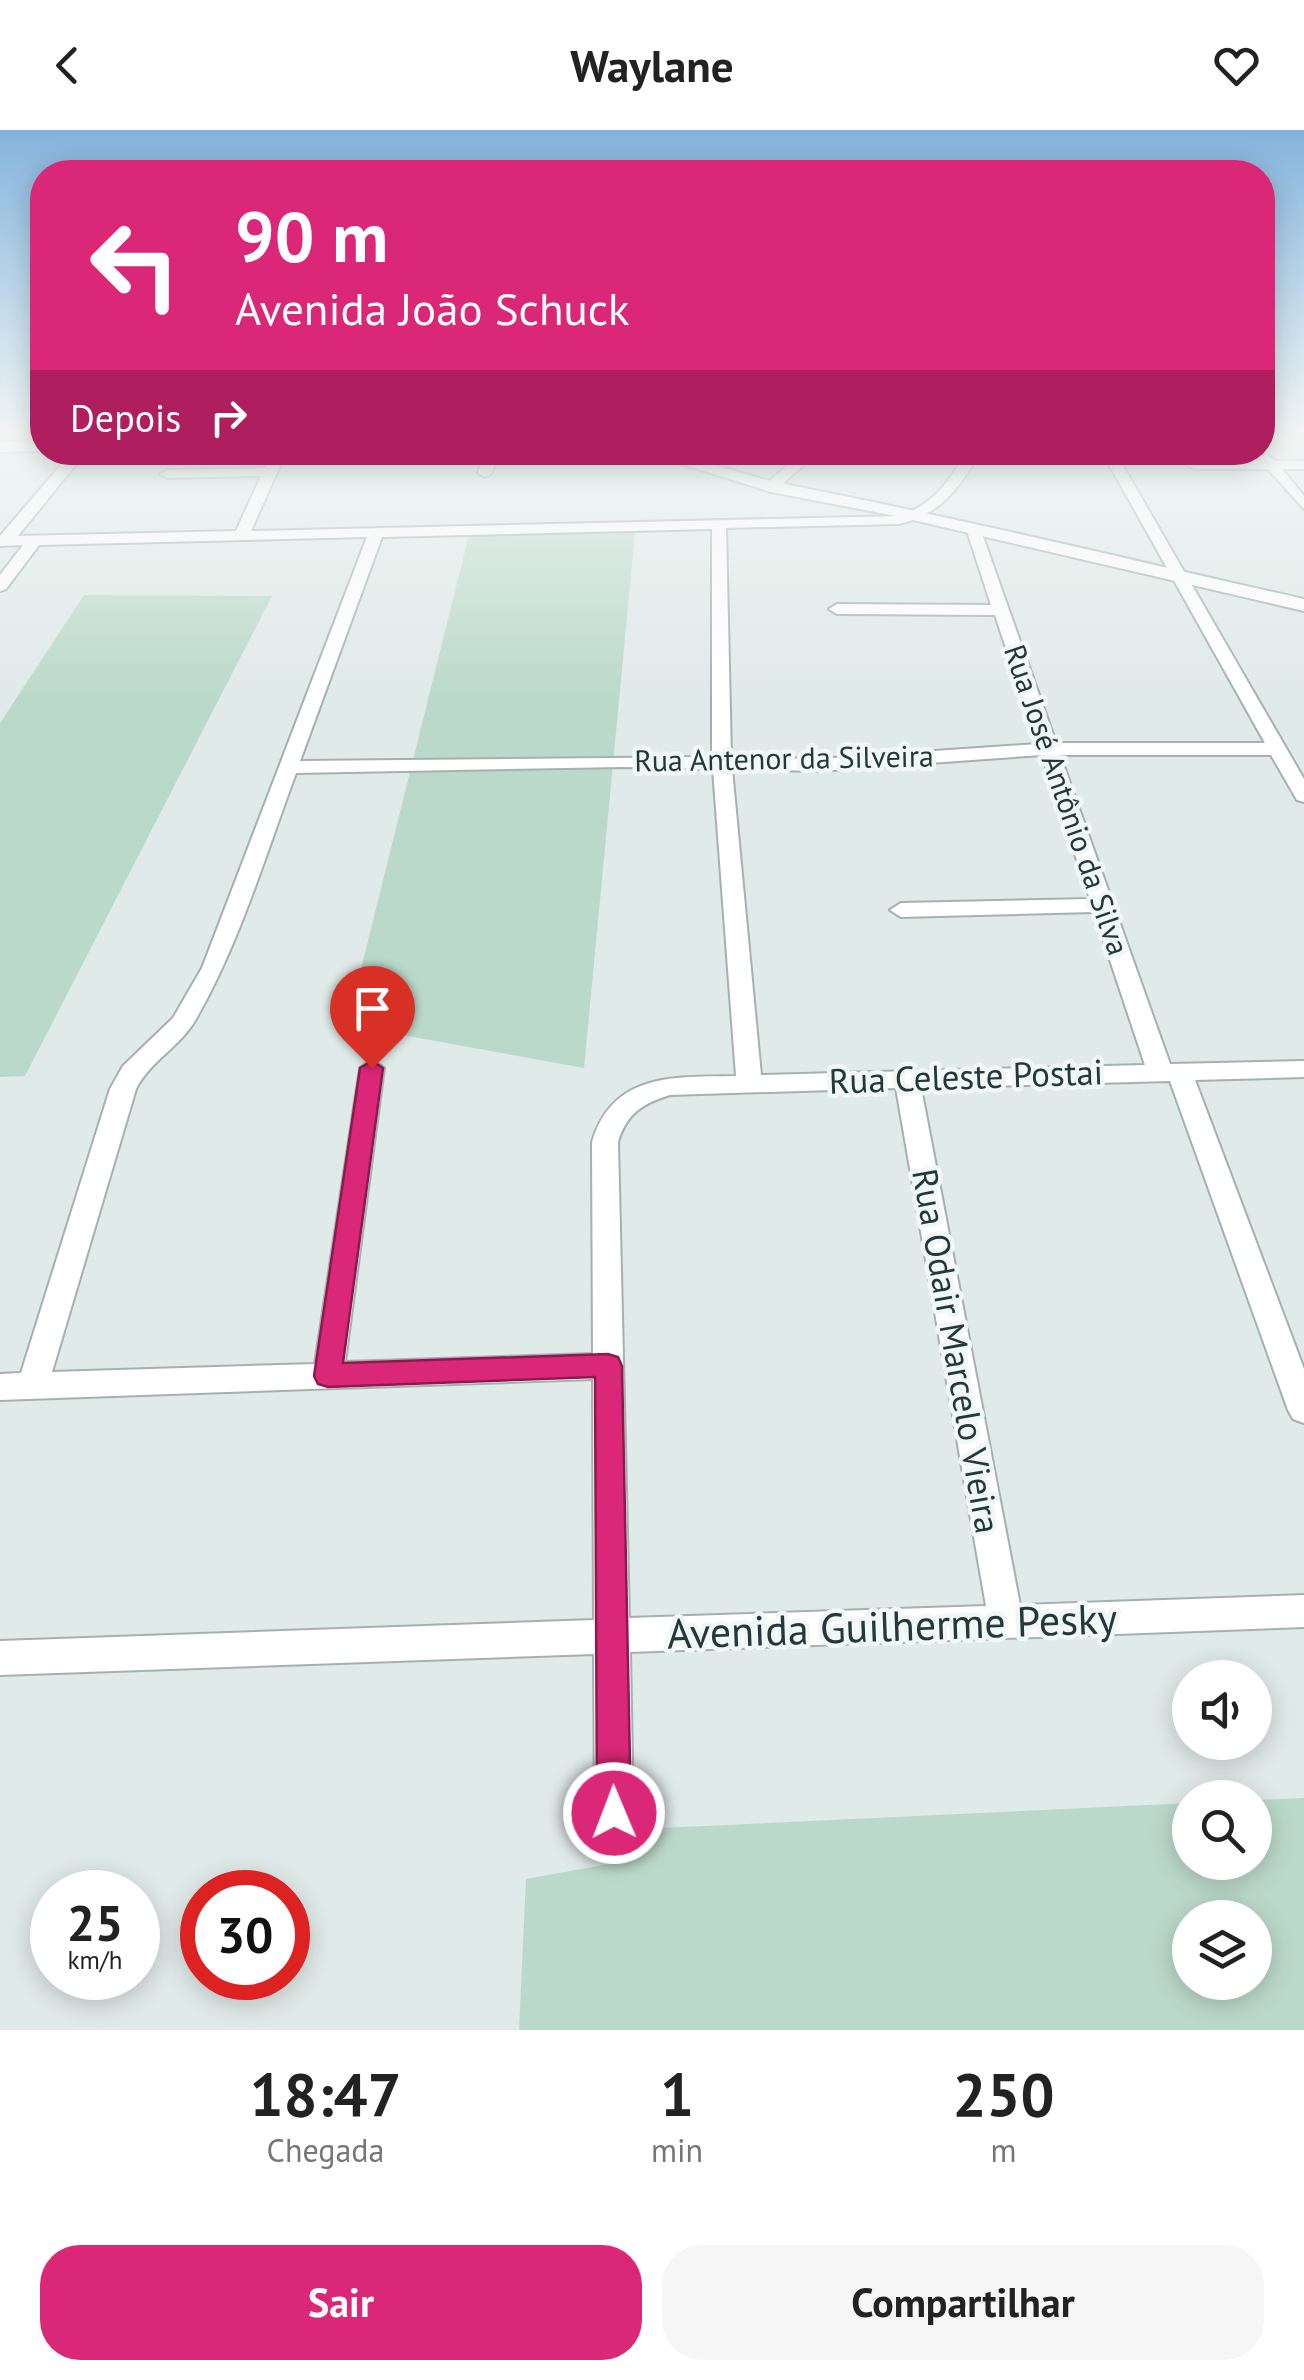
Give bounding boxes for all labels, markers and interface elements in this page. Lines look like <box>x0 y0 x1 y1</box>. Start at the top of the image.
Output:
text: Waylane <box>570 36 734 94</box>
icon: back <box>40 38 95 93</box>
icon: heart <box>1209 38 1264 93</box>
text: 90 m <box>235 191 388 281</box>
icon: left <box>70 200 200 330</box>
text: Avenida João Schuck <box>235 279 630 337</box>
icon: right <box>201 390 256 445</box>
text: Depois <box>70 393 181 442</box>
street label: Rua José Antônio da Silva <box>996 639 1139 960</box>
street label: Rua Antenor da Silveira <box>634 735 934 780</box>
pin <box>330 966 415 1069</box>
icon: arrive <box>345 981 400 1036</box>
street label: Rua Celeste Postai <box>828 1048 1104 1104</box>
street label: Rua Odair Marcelo Vieira <box>902 1165 1012 1537</box>
street label: Avenida Guilherme Pesky <box>666 1590 1119 1661</box>
map controls <box>1172 1660 1272 2000</box>
button: sound <box>1172 1660 1272 1760</box>
position arrow <box>562 1761 666 1865</box>
button: search <box>1172 1780 1272 1880</box>
speed limit sign: 30 <box>180 1870 310 2000</box>
text: 25 <box>67 1890 123 1955</box>
button: layers <box>1172 1900 1272 2000</box>
text: km/h <box>68 1944 122 1976</box>
text: 18:47 <box>249 2055 402 2133</box>
text: 1 <box>660 2055 694 2133</box>
text: 250 <box>953 2055 1055 2133</box>
text: Chegada <box>267 2129 384 2171</box>
text: min <box>651 2129 703 2171</box>
text: m <box>991 2129 1017 2171</box>
button: Sair <box>40 2245 642 2360</box>
button: Compartilhar <box>662 2245 1264 2360</box>

